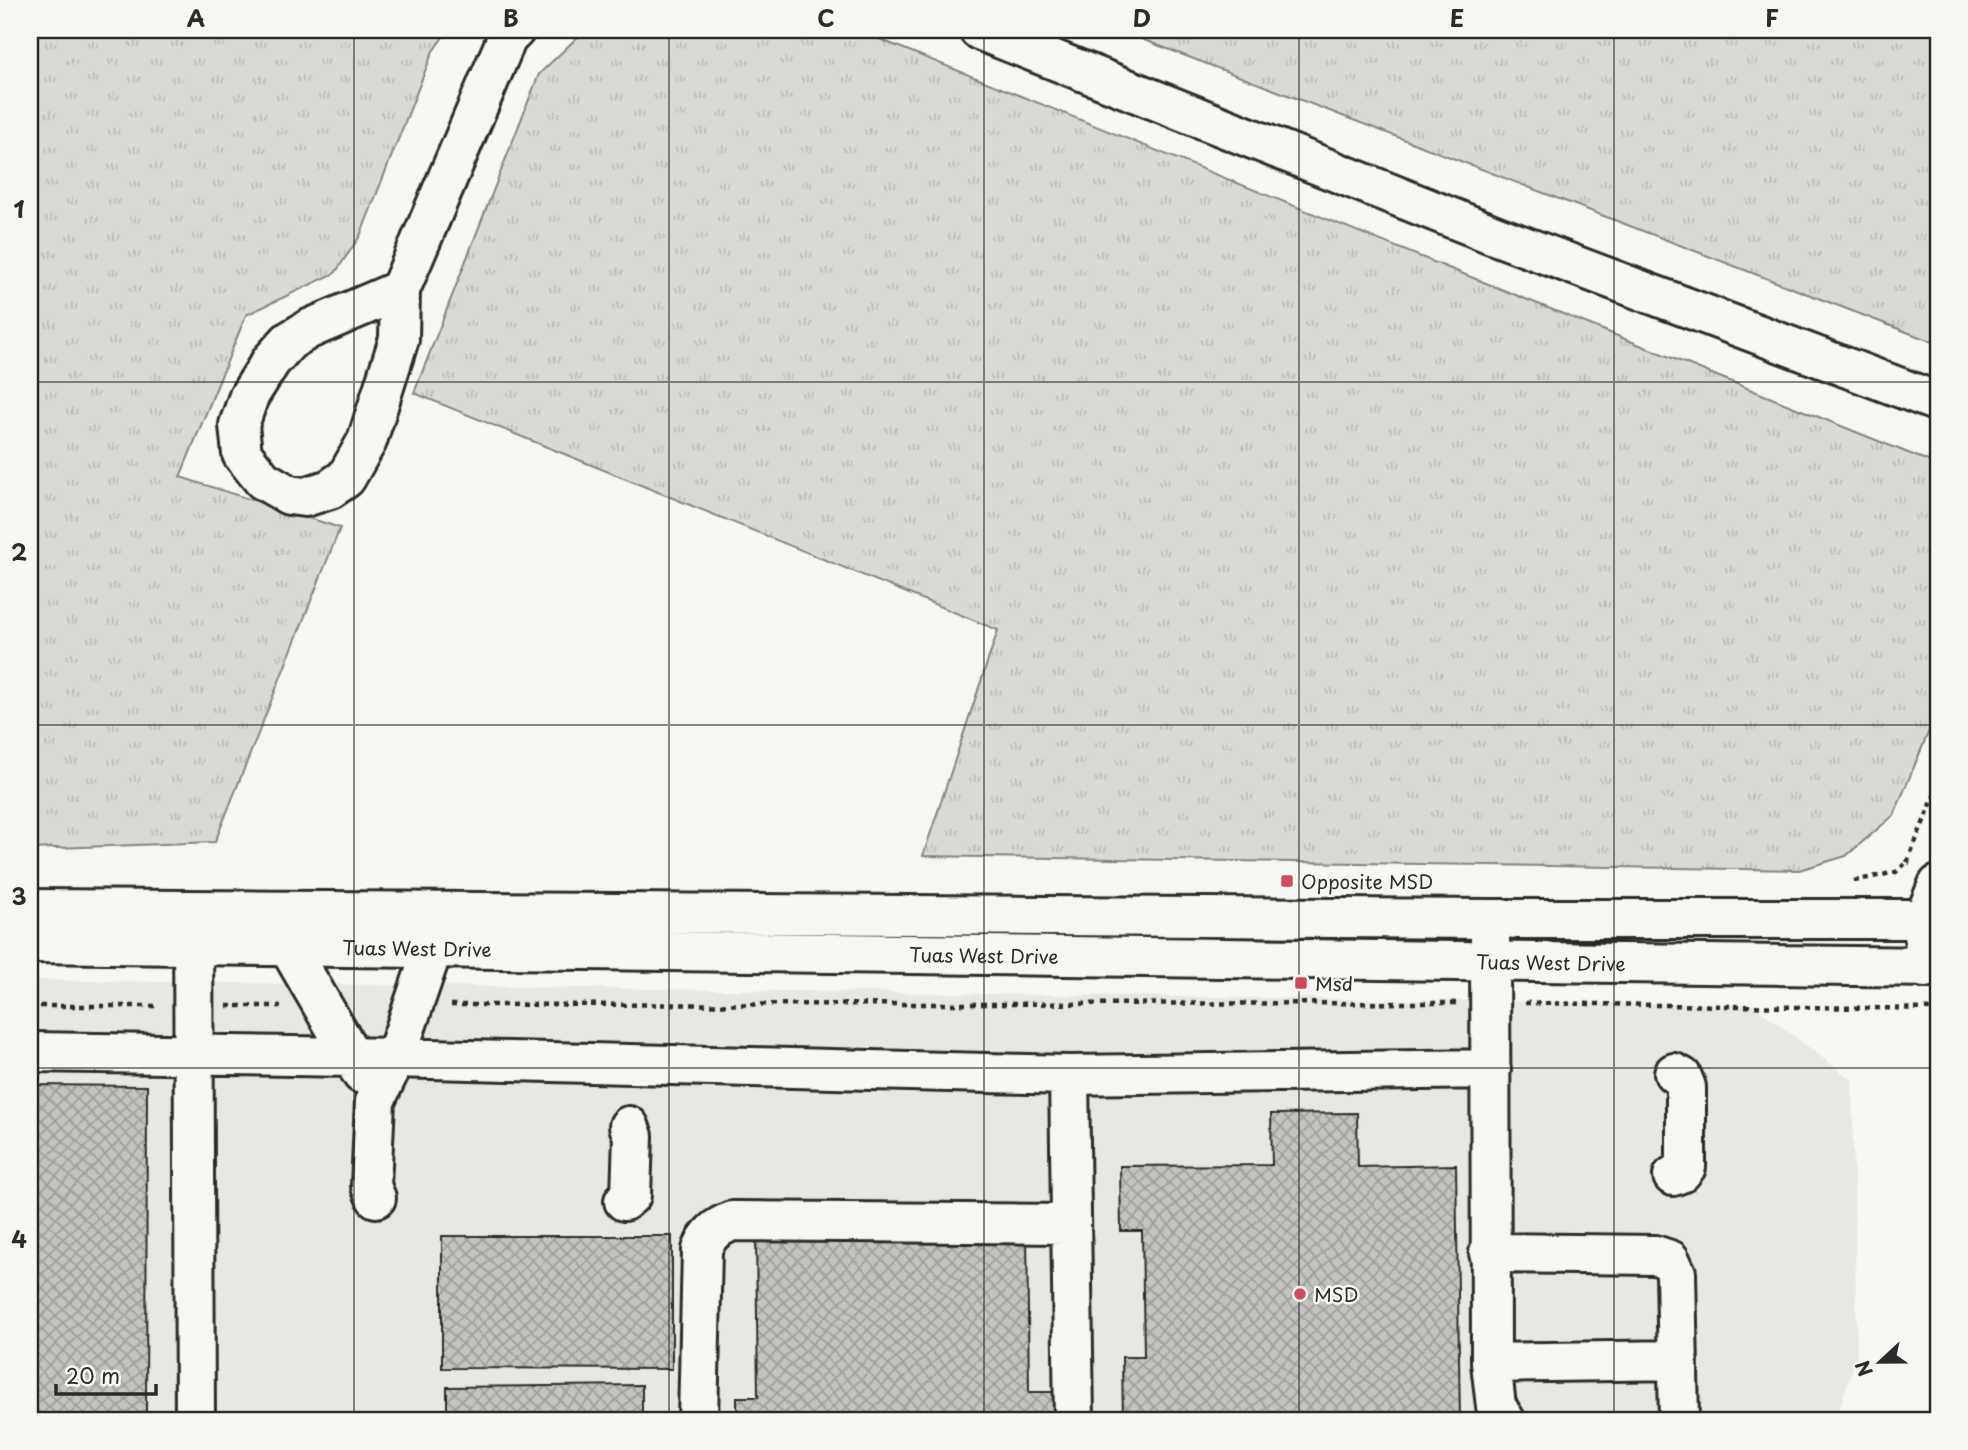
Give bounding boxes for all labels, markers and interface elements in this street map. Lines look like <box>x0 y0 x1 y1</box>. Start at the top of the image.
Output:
text: A <box>187 0 205 35</box>
text: B <box>503 0 519 35</box>
text: C <box>817 0 835 35</box>
text: D <box>1133 0 1151 35</box>
text: E <box>1450 0 1464 35</box>
text: F <box>1765 0 1779 35</box>
text: 1 <box>14 191 25 226</box>
text: 2 <box>11 534 27 569</box>
place label: Opposite MSD <box>1301 867 1433 895</box>
marker: Opposite MSD <box>1279 873 1295 889</box>
text: 3 <box>11 878 27 913</box>
street label: Tuas West Drive <box>342 933 492 963</box>
street label: Tuas West Drive <box>909 940 1059 970</box>
street label: Tuas West Drive <box>1476 947 1626 977</box>
place label: Msd <box>1315 969 1353 997</box>
marker: Msd <box>1293 975 1309 991</box>
text: 4 <box>11 1221 27 1256</box>
place label: MSD <box>1314 1280 1359 1308</box>
marker: MSD <box>1292 1286 1308 1302</box>
north arrow <box>1846 1328 1916 1398</box>
scale bar <box>56 1352 156 1396</box>
text: N <box>1848 1357 1879 1381</box>
text: 20 m <box>66 1359 120 1391</box>

